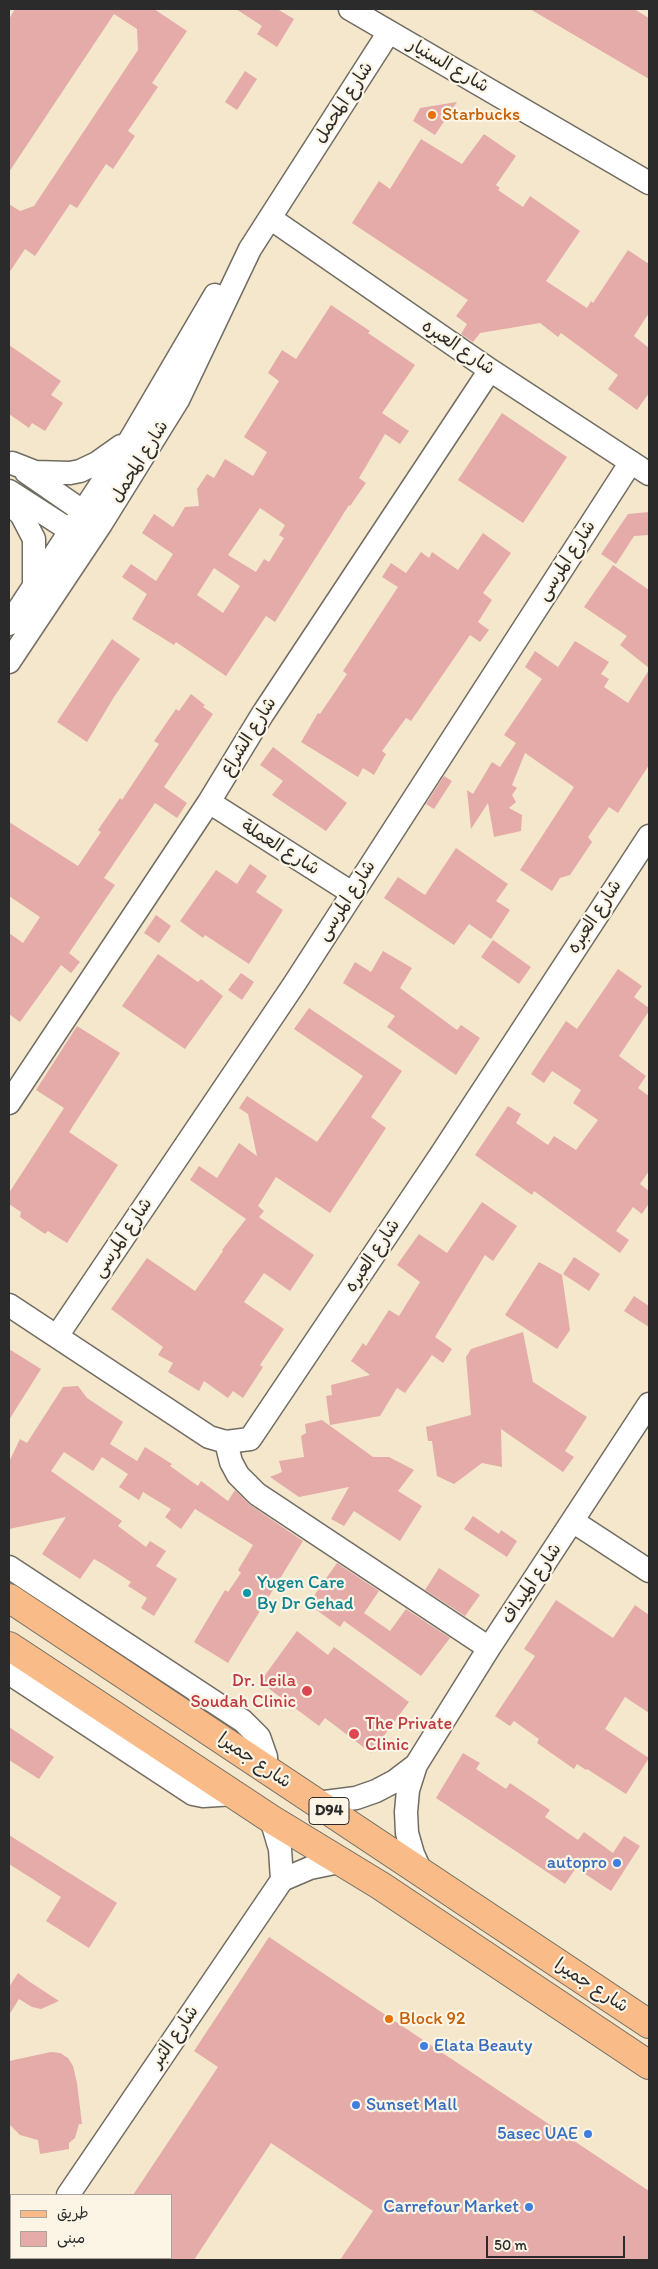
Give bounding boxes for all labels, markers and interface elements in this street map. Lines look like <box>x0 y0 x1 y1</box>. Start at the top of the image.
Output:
street label: شارع السنيار <box>404 34 492 98</box>
street label: شارع المحمل <box>310 58 378 148</box>
place label: Starbucks <box>442 104 520 126</box>
marker: Starbucks <box>426 109 438 121</box>
street label: شارع العبره <box>417 316 499 380</box>
street label: شارع المحمل <box>106 417 174 507</box>
street label: شارع المرسى <box>533 517 601 605</box>
street label: شارع الشراع <box>216 693 282 781</box>
street label: شارع العملة <box>237 815 323 881</box>
street label: شارع المرسى <box>313 857 381 945</box>
street label: شارع العبره <box>563 876 627 958</box>
street label: شارع المرسى <box>88 1194 158 1282</box>
street label: شارع العبره <box>341 1215 405 1297</box>
street label: شارع الميداف <box>497 1540 567 1628</box>
place label: Yugen Care By Dr Gehad <box>257 1572 353 1615</box>
marker: Yugen Care By Dr Gehad <box>241 1587 253 1599</box>
place label: Dr. Leila Soudah Clinic <box>190 1670 296 1712</box>
marker: Dr. Leila Soudah Clinic <box>300 1684 314 1698</box>
place label: The Private Clinic <box>365 1713 452 1756</box>
marker: The Private Clinic <box>347 1727 361 1741</box>
street label: شارع جميرا <box>213 1729 295 1793</box>
road number: D94 <box>309 1798 349 1824</box>
place label: autopro <box>547 1852 607 1874</box>
marker: autopro <box>611 1857 623 1869</box>
street label: شارع جميرا <box>550 1954 632 2018</box>
street label: شارع الثبر <box>146 2002 204 2072</box>
place label: Block 92 <box>399 2008 465 2030</box>
marker: Block 92 <box>383 2013 395 2025</box>
place label: Elata Beauty <box>434 2035 532 2057</box>
marker: Elata Beauty <box>418 2040 430 2052</box>
place label: Sunset Mall <box>366 2094 457 2116</box>
marker: Sunset Mall <box>350 2099 362 2111</box>
place label: 5asec UAE <box>497 2123 578 2145</box>
marker: 5asec UAE <box>582 2128 594 2140</box>
legend <box>10 2194 172 2259</box>
place label: Carrefour Market <box>383 2196 519 2218</box>
marker: Carrefour Market <box>523 2201 535 2213</box>
text: طريق <box>57 2204 89 2222</box>
scale bar <box>488 2226 627 2258</box>
text: مبنى <box>57 2229 85 2247</box>
text: 50 m <box>494 2236 527 2254</box>

